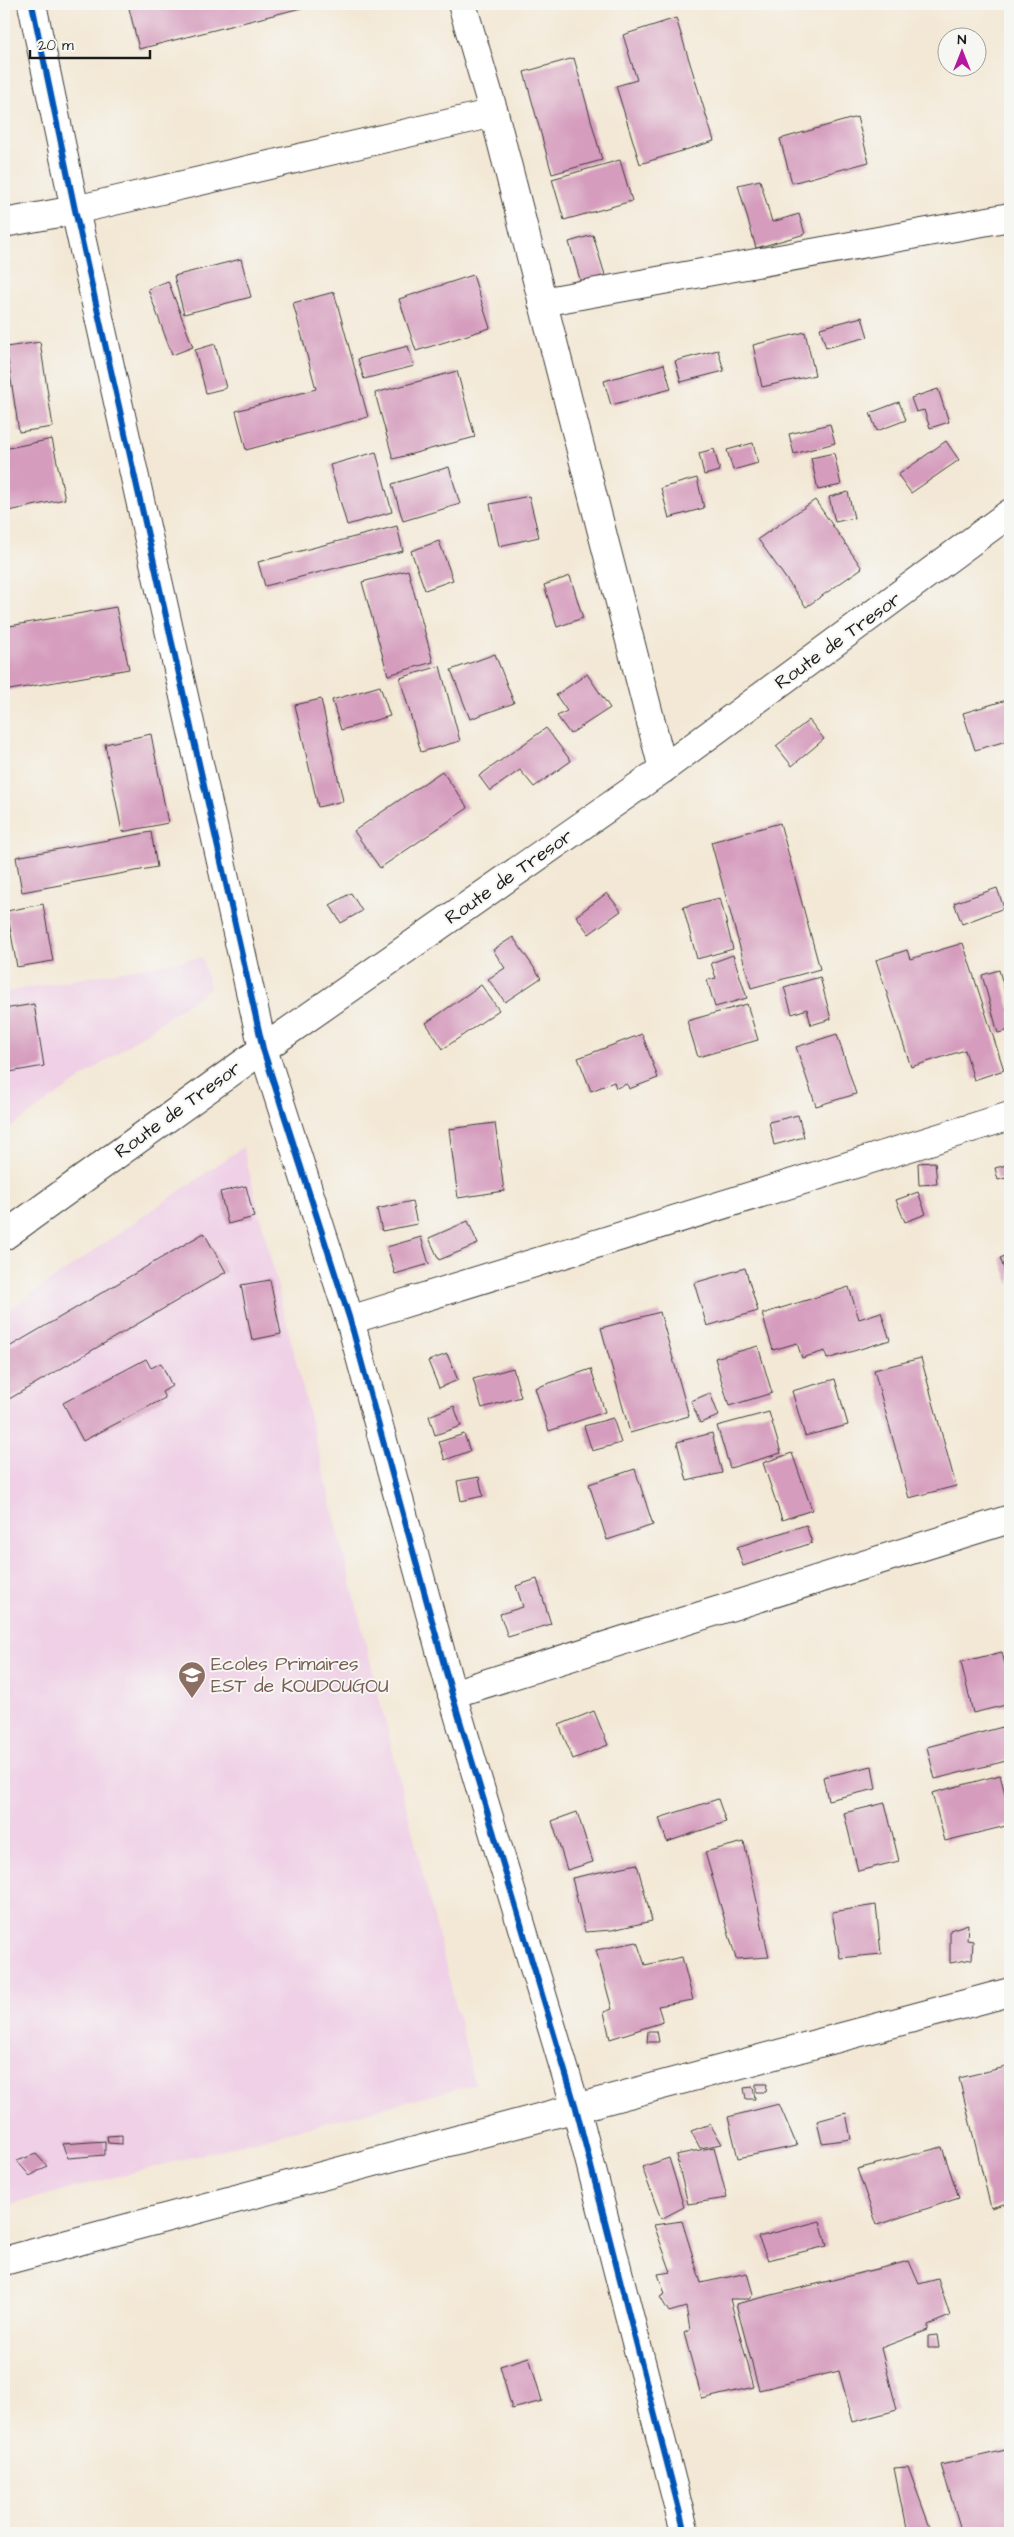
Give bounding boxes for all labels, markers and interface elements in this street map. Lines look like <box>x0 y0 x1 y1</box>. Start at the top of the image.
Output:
scale bar <box>30 28 150 60</box>
north arrow <box>936 28 986 78</box>
text: N <box>958 30 967 50</box>
text: 20 m <box>38 35 74 56</box>
street label: Route de Tresor <box>769 586 907 696</box>
street label: Route de Tresor <box>440 823 579 931</box>
street label: Route de Tresor <box>109 1055 247 1165</box>
place label: Ecoles Primaires EST de KOUDOUGOU <box>211 1651 389 1700</box>
school or university icon: Ecoles Primaires EST de KOUDOUGOU <box>177 1660 207 1699</box>

